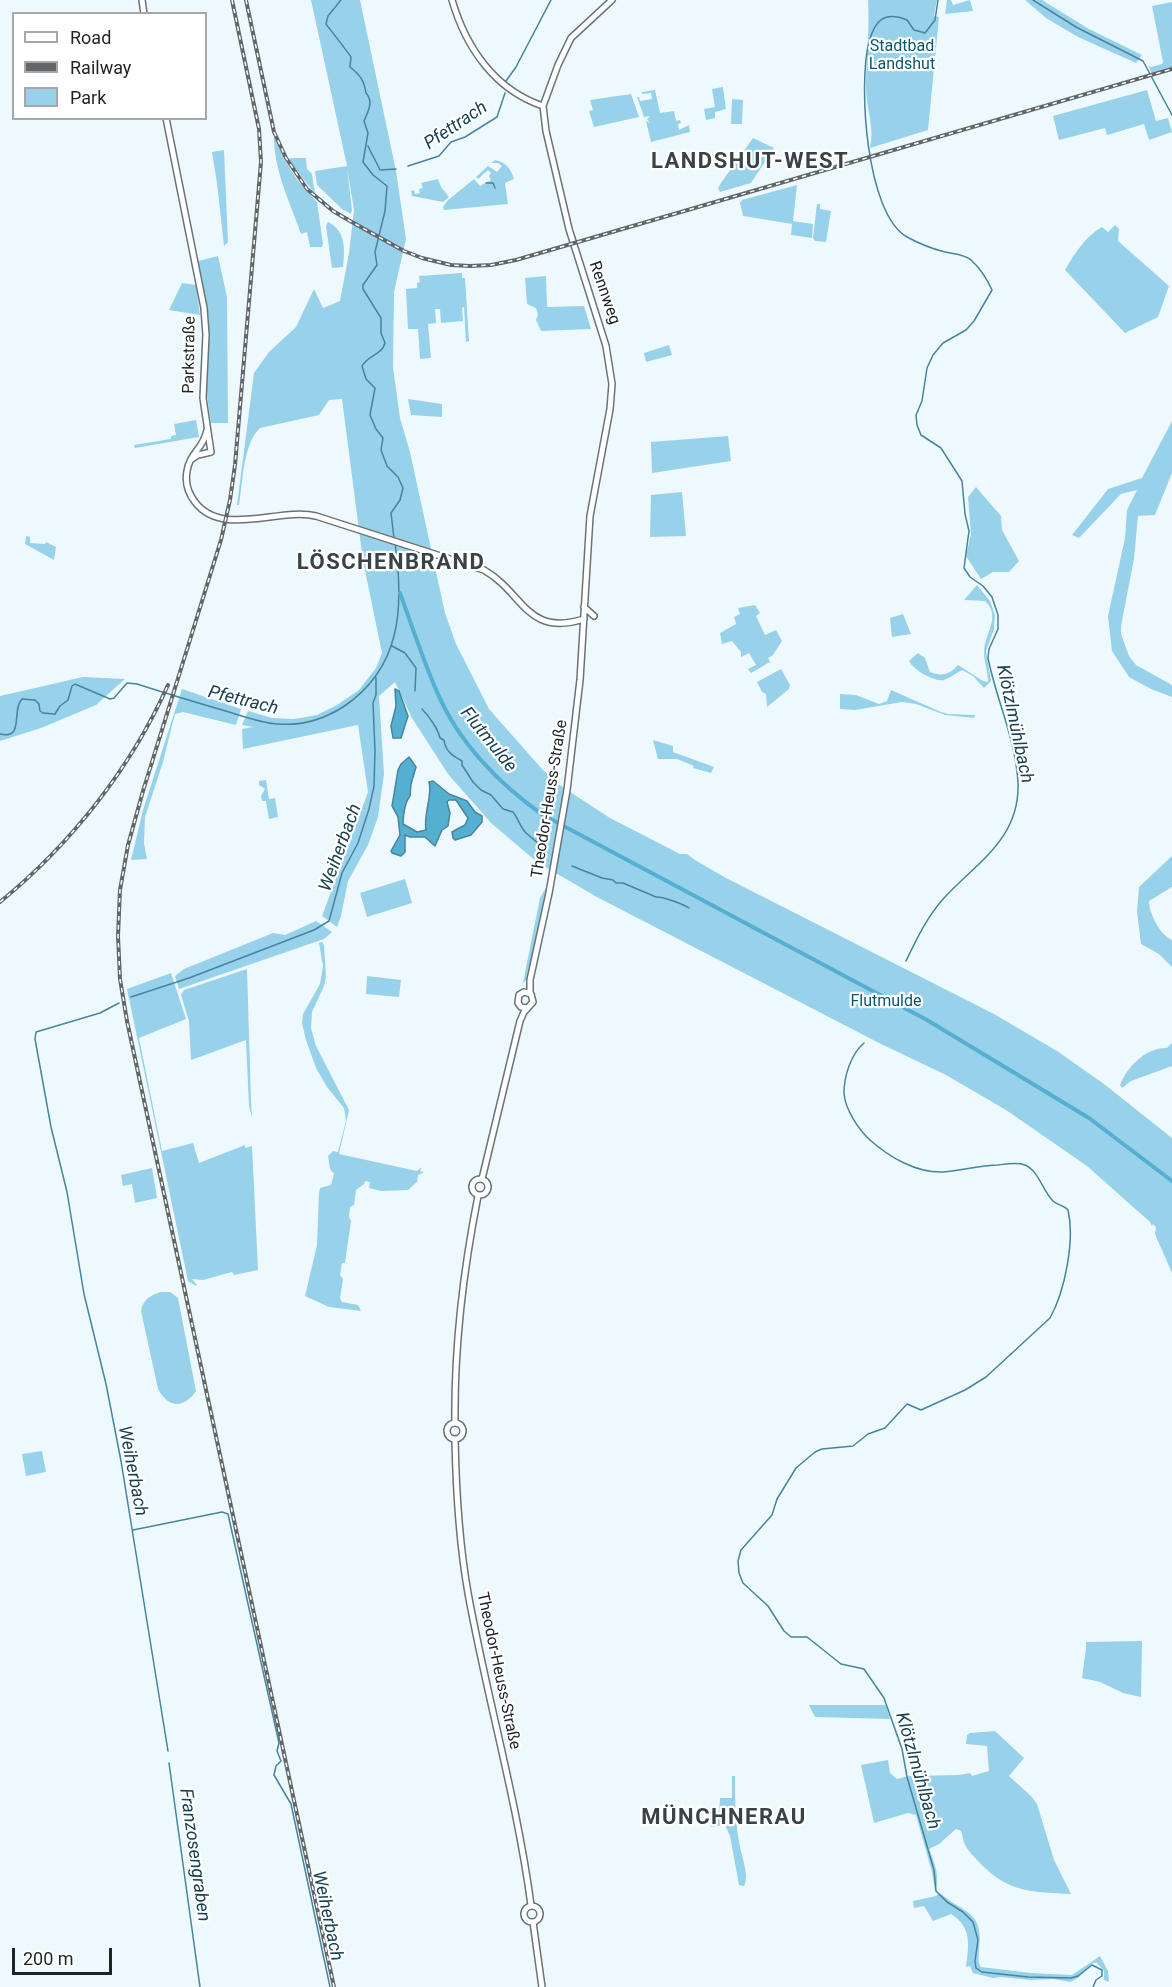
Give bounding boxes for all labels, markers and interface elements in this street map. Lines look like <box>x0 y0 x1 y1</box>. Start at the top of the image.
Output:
legend <box>12 12 207 120</box>
text: Road <box>70 27 111 48</box>
park label: Stadtbad Landshut <box>869 37 935 75</box>
text: Railway <box>70 57 131 78</box>
text: Park <box>70 87 106 108</box>
water label: Pfettrach <box>420 97 492 155</box>
district label: LANDSHUT-WEST <box>651 149 849 175</box>
street label: Rennweg <box>584 259 624 327</box>
street label: Parkstraße <box>180 316 200 394</box>
district label: LÖSCHENBRAND <box>297 550 485 576</box>
water label: Klötzlmühlbach <box>991 663 1037 785</box>
water label: Pfettrach <box>206 682 280 720</box>
water label: Flutmulde <box>455 703 521 777</box>
street label: Theodor-Heuss-Straße <box>528 718 572 880</box>
water label: Weiherbach <box>315 801 367 895</box>
park label: Flutmulde <box>850 992 922 1012</box>
water label: Weiherbach <box>113 1424 151 1518</box>
street label: Theodor-Heuss-Straße <box>472 1591 524 1751</box>
water label: Klötzlmühlbach <box>890 1710 944 1832</box>
water label: Franzosengraben <box>174 1787 214 1923</box>
district label: MÜNCHNERAU <box>641 1805 807 1831</box>
water label: Weiherbach <box>307 1869 347 1963</box>
scale bar <box>15 1936 116 1974</box>
text: 200 m <box>23 1948 74 1969</box>

